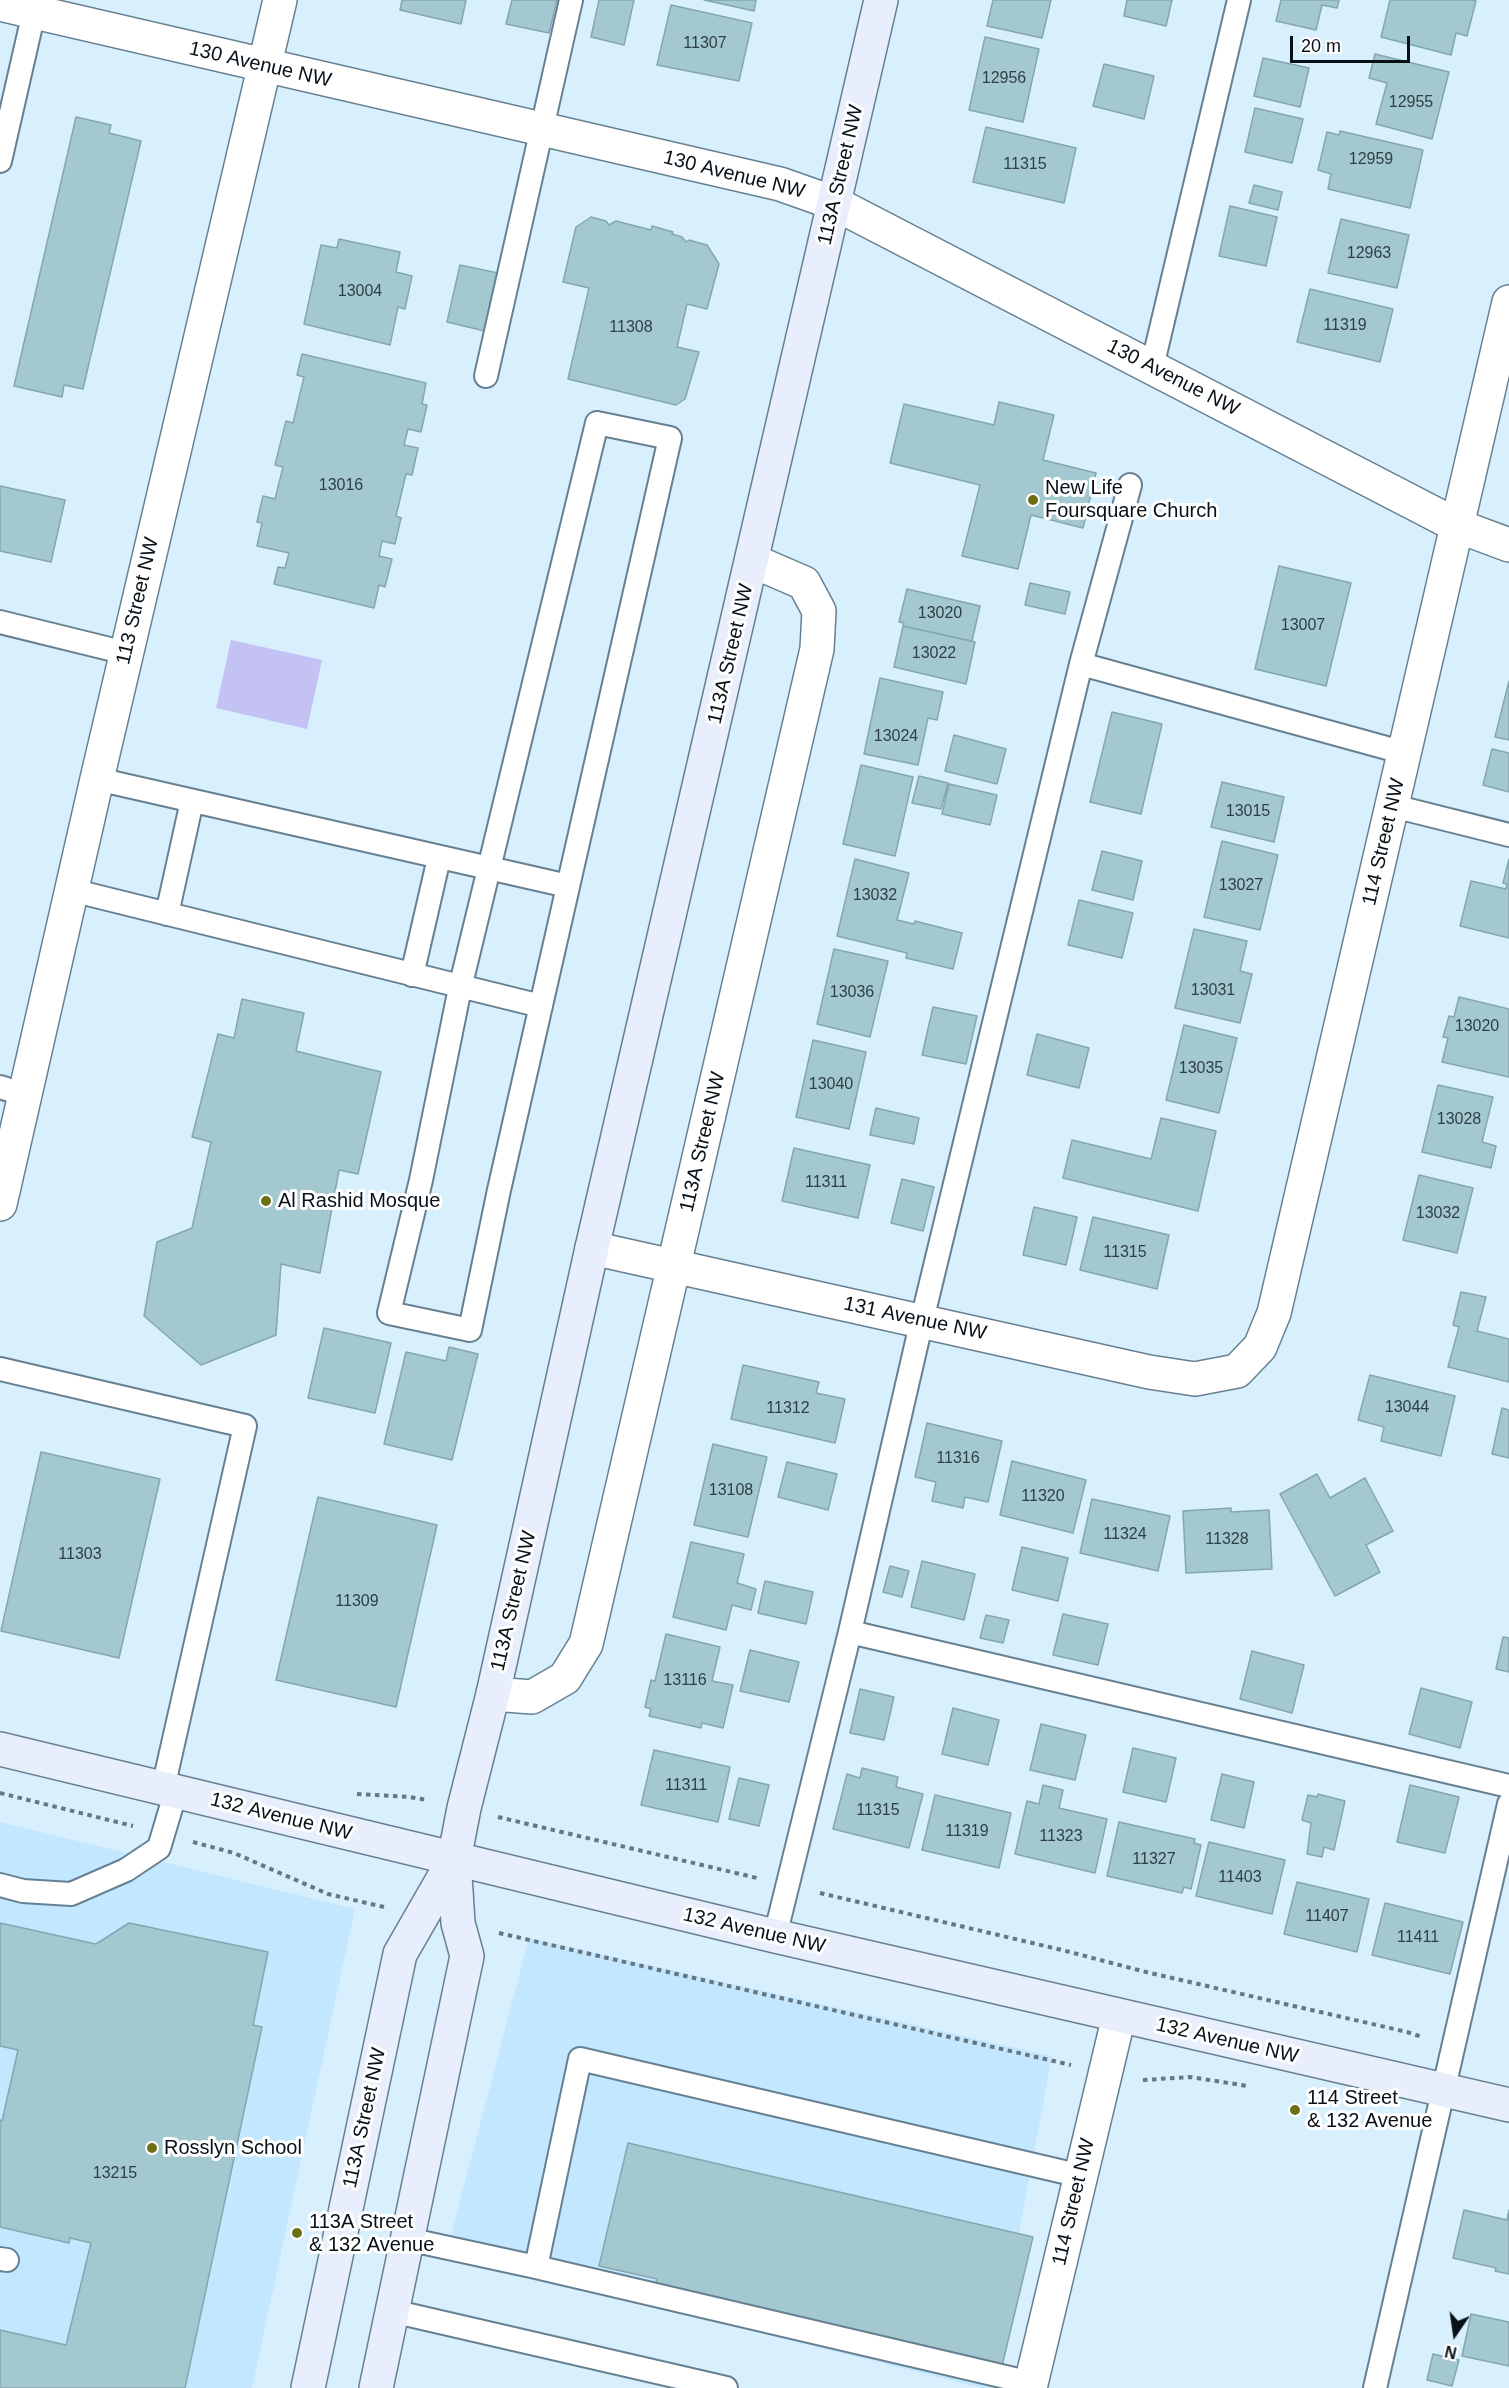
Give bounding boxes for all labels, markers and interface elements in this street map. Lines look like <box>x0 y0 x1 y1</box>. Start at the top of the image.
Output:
scale bar <box>1293 24 1413 62</box>
house number: 11307 <box>683 34 727 54</box>
text: 20 m <box>1301 36 1341 56</box>
street label: 130 Avenue NW <box>187 37 333 93</box>
house number: 12956 <box>982 69 1026 89</box>
house number: 12955 <box>1389 93 1433 113</box>
street label: 113A Street NW <box>813 103 869 247</box>
street label: 130 Avenue NW <box>661 146 807 204</box>
house number: 12959 <box>1349 150 1393 170</box>
house number: 11315 <box>1003 155 1047 175</box>
house number: 12963 <box>1347 244 1391 264</box>
house number: 13004 <box>338 282 382 302</box>
house number: 11319 <box>1323 316 1367 336</box>
house number: 11308 <box>609 318 653 338</box>
street label: 130 Avenue NW <box>1103 334 1243 422</box>
house number: 13016 <box>319 476 363 496</box>
place label: New Life Foursquare Church <box>1045 476 1217 523</box>
marker: New Life Foursquare Church <box>1026 493 1040 507</box>
street label: 113 Street NW <box>112 535 164 667</box>
street label: 113A Street NW <box>703 582 759 726</box>
house number: 13020 <box>918 604 962 624</box>
house number: 13007 <box>1281 616 1325 636</box>
house number: 13022 <box>912 644 956 664</box>
house number: 13024 <box>874 727 918 747</box>
street label: 114 Street NW <box>1358 776 1410 908</box>
house number: 13015 <box>1226 802 1270 822</box>
house number: 13027 <box>1219 876 1263 896</box>
house number: 13032 <box>853 886 897 906</box>
house number: 13031 <box>1191 981 1235 1001</box>
house number: 13036 <box>830 983 874 1003</box>
house number: 13020 <box>1455 1017 1499 1037</box>
house number: 13035 <box>1179 1059 1223 1079</box>
street label: 113A Street NW <box>675 1070 731 1214</box>
house number: 13040 <box>809 1075 853 1095</box>
house number: 13028 <box>1437 1110 1481 1130</box>
house number: 11311 <box>805 1173 847 1193</box>
place label: Al Rashid Mosque <box>278 1189 440 1213</box>
marker: Al Rashid Mosque <box>259 1194 273 1208</box>
house number: 13032 <box>1416 1204 1460 1224</box>
house number: 11315 <box>1103 1243 1147 1263</box>
street label: 131 Avenue NW <box>841 1292 989 1346</box>
house number: 13044 <box>1385 1398 1429 1418</box>
house number: 11312 <box>766 1399 810 1419</box>
house number: 11316 <box>936 1449 980 1469</box>
house number: 13108 <box>709 1481 753 1501</box>
house number: 11320 <box>1021 1487 1065 1507</box>
house number: 11324 <box>1103 1525 1147 1545</box>
street label: 113A Street NW <box>486 1529 542 1673</box>
house number: 11328 <box>1205 1530 1249 1550</box>
house number: 11303 <box>58 1545 102 1565</box>
house number: 11309 <box>335 1592 379 1612</box>
house number: 13116 <box>663 1671 707 1691</box>
house number: 11311 <box>665 1776 707 1796</box>
street label: 132 Avenue NW <box>208 1788 354 1846</box>
house number: 11315 <box>856 1801 900 1821</box>
house number: 11319 <box>945 1822 989 1842</box>
house number: 11323 <box>1039 1827 1083 1847</box>
house number: 11327 <box>1132 1850 1176 1870</box>
house number: 11403 <box>1218 1868 1262 1888</box>
street label: 132 Avenue NW <box>681 1903 827 1959</box>
house number: 11407 <box>1305 1907 1349 1927</box>
house number: 11411 <box>1397 1928 1439 1948</box>
street label: 132 Avenue NW <box>1154 2013 1300 2069</box>
street label: 113A Street NW <box>338 2046 392 2190</box>
place label: 114 Street & 132 Avenue <box>1307 2086 1432 2133</box>
marker: 114 Street & 132 Avenue <box>1288 2103 1302 2117</box>
place label: Rosslyn School <box>164 2136 302 2160</box>
street label: 114 Street NW <box>1048 2136 1100 2268</box>
marker: Rosslyn School <box>145 2141 159 2155</box>
house number: 13215 <box>93 2164 137 2184</box>
place label: 113A Street & 132 Avenue <box>309 2210 434 2257</box>
marker: 113A Street & 132 Avenue <box>290 2226 304 2240</box>
north arrow <box>1425 2304 1485 2364</box>
text: N <box>1443 2342 1458 2362</box>

